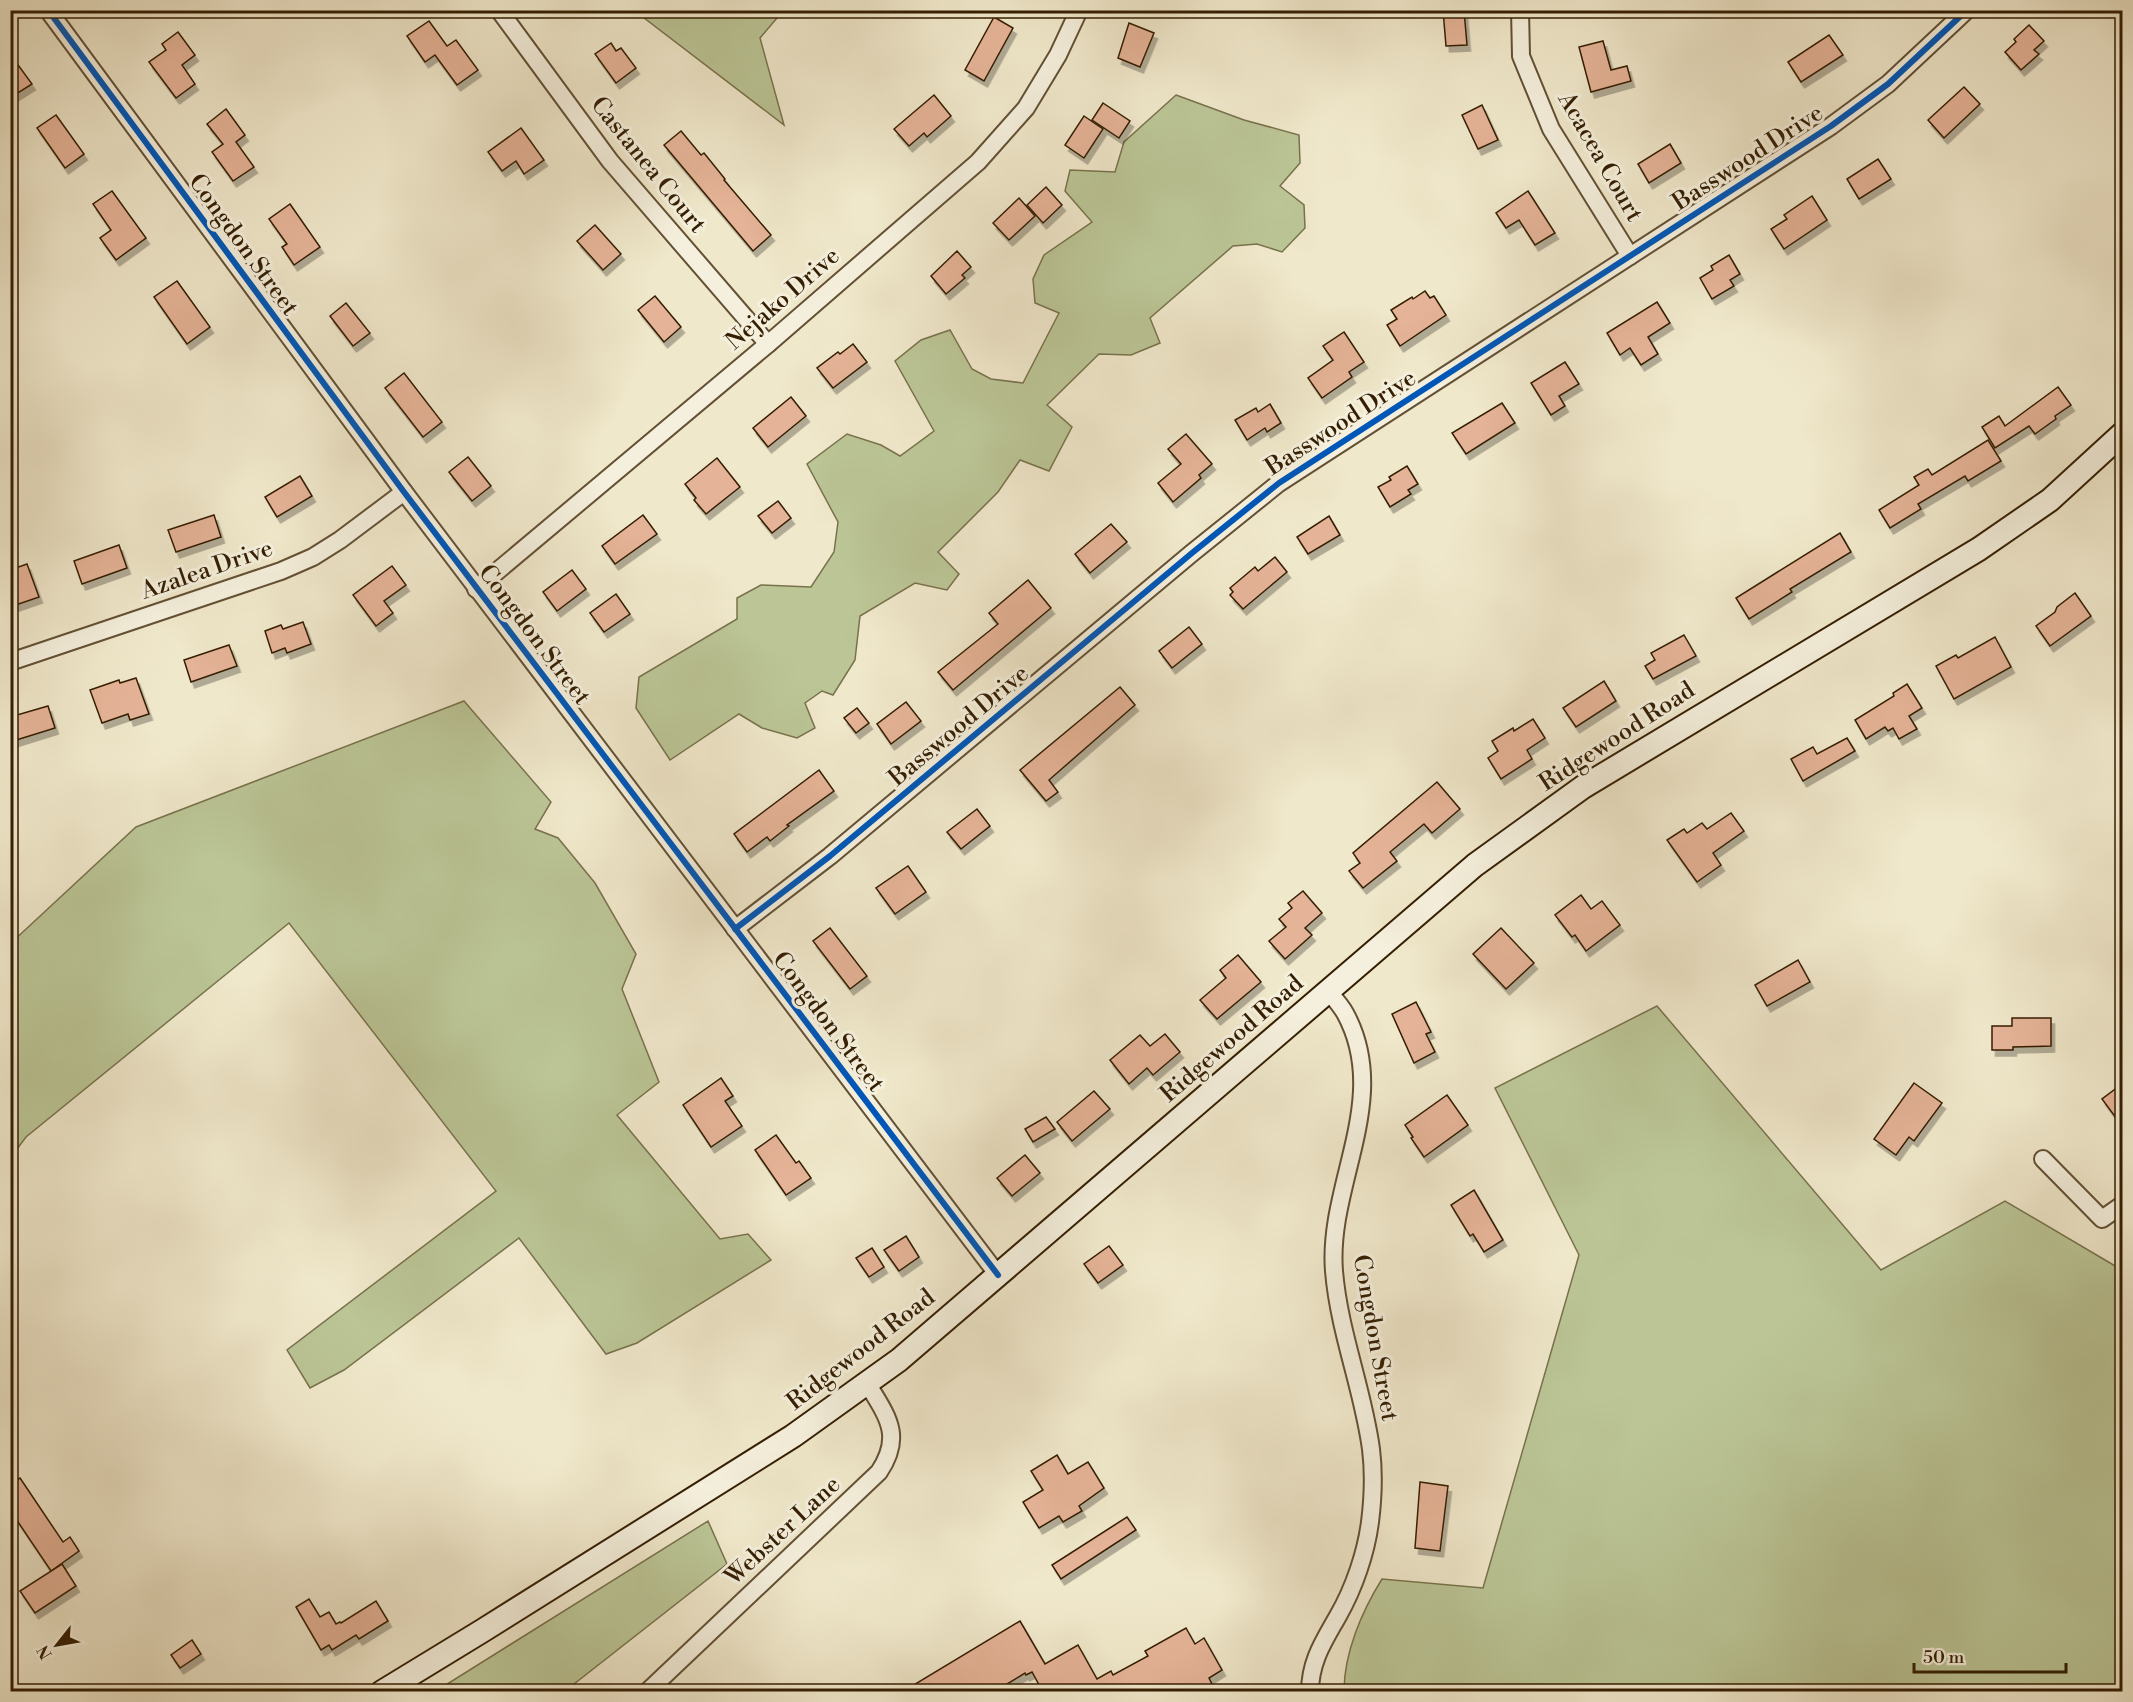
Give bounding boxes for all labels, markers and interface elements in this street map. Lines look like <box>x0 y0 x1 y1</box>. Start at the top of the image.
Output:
street label: Acacea Court <box>1550 86 1649 228</box>
street label: Castanea Court <box>584 91 713 240</box>
street label: Basswood Drive <box>1666 98 1829 218</box>
street label: Congdon Street <box>181 168 305 322</box>
street label: Nejako Drive <box>720 241 846 357</box>
street label: Basswood Drive <box>1259 363 1422 483</box>
street label: Azalea Drive <box>136 533 277 607</box>
street label: Congdon Street <box>471 559 597 712</box>
street label: Basswood Drive <box>882 659 1035 794</box>
street label: Ridgewood Road <box>1533 675 1701 799</box>
street label: Congdon Street <box>765 946 891 1099</box>
street label: Ridgewood Road <box>1154 968 1310 1109</box>
street label: Congdon Street <box>1346 1253 1404 1424</box>
street label: Ridgewood Road <box>781 1283 941 1417</box>
street label: Webster Lane <box>718 1470 847 1593</box>
north arrow <box>27 1615 87 1675</box>
scale bar <box>1914 1636 2066 1674</box>
text: N <box>33 1641 57 1663</box>
text: 50 m <box>1923 1646 1965 1669</box>

